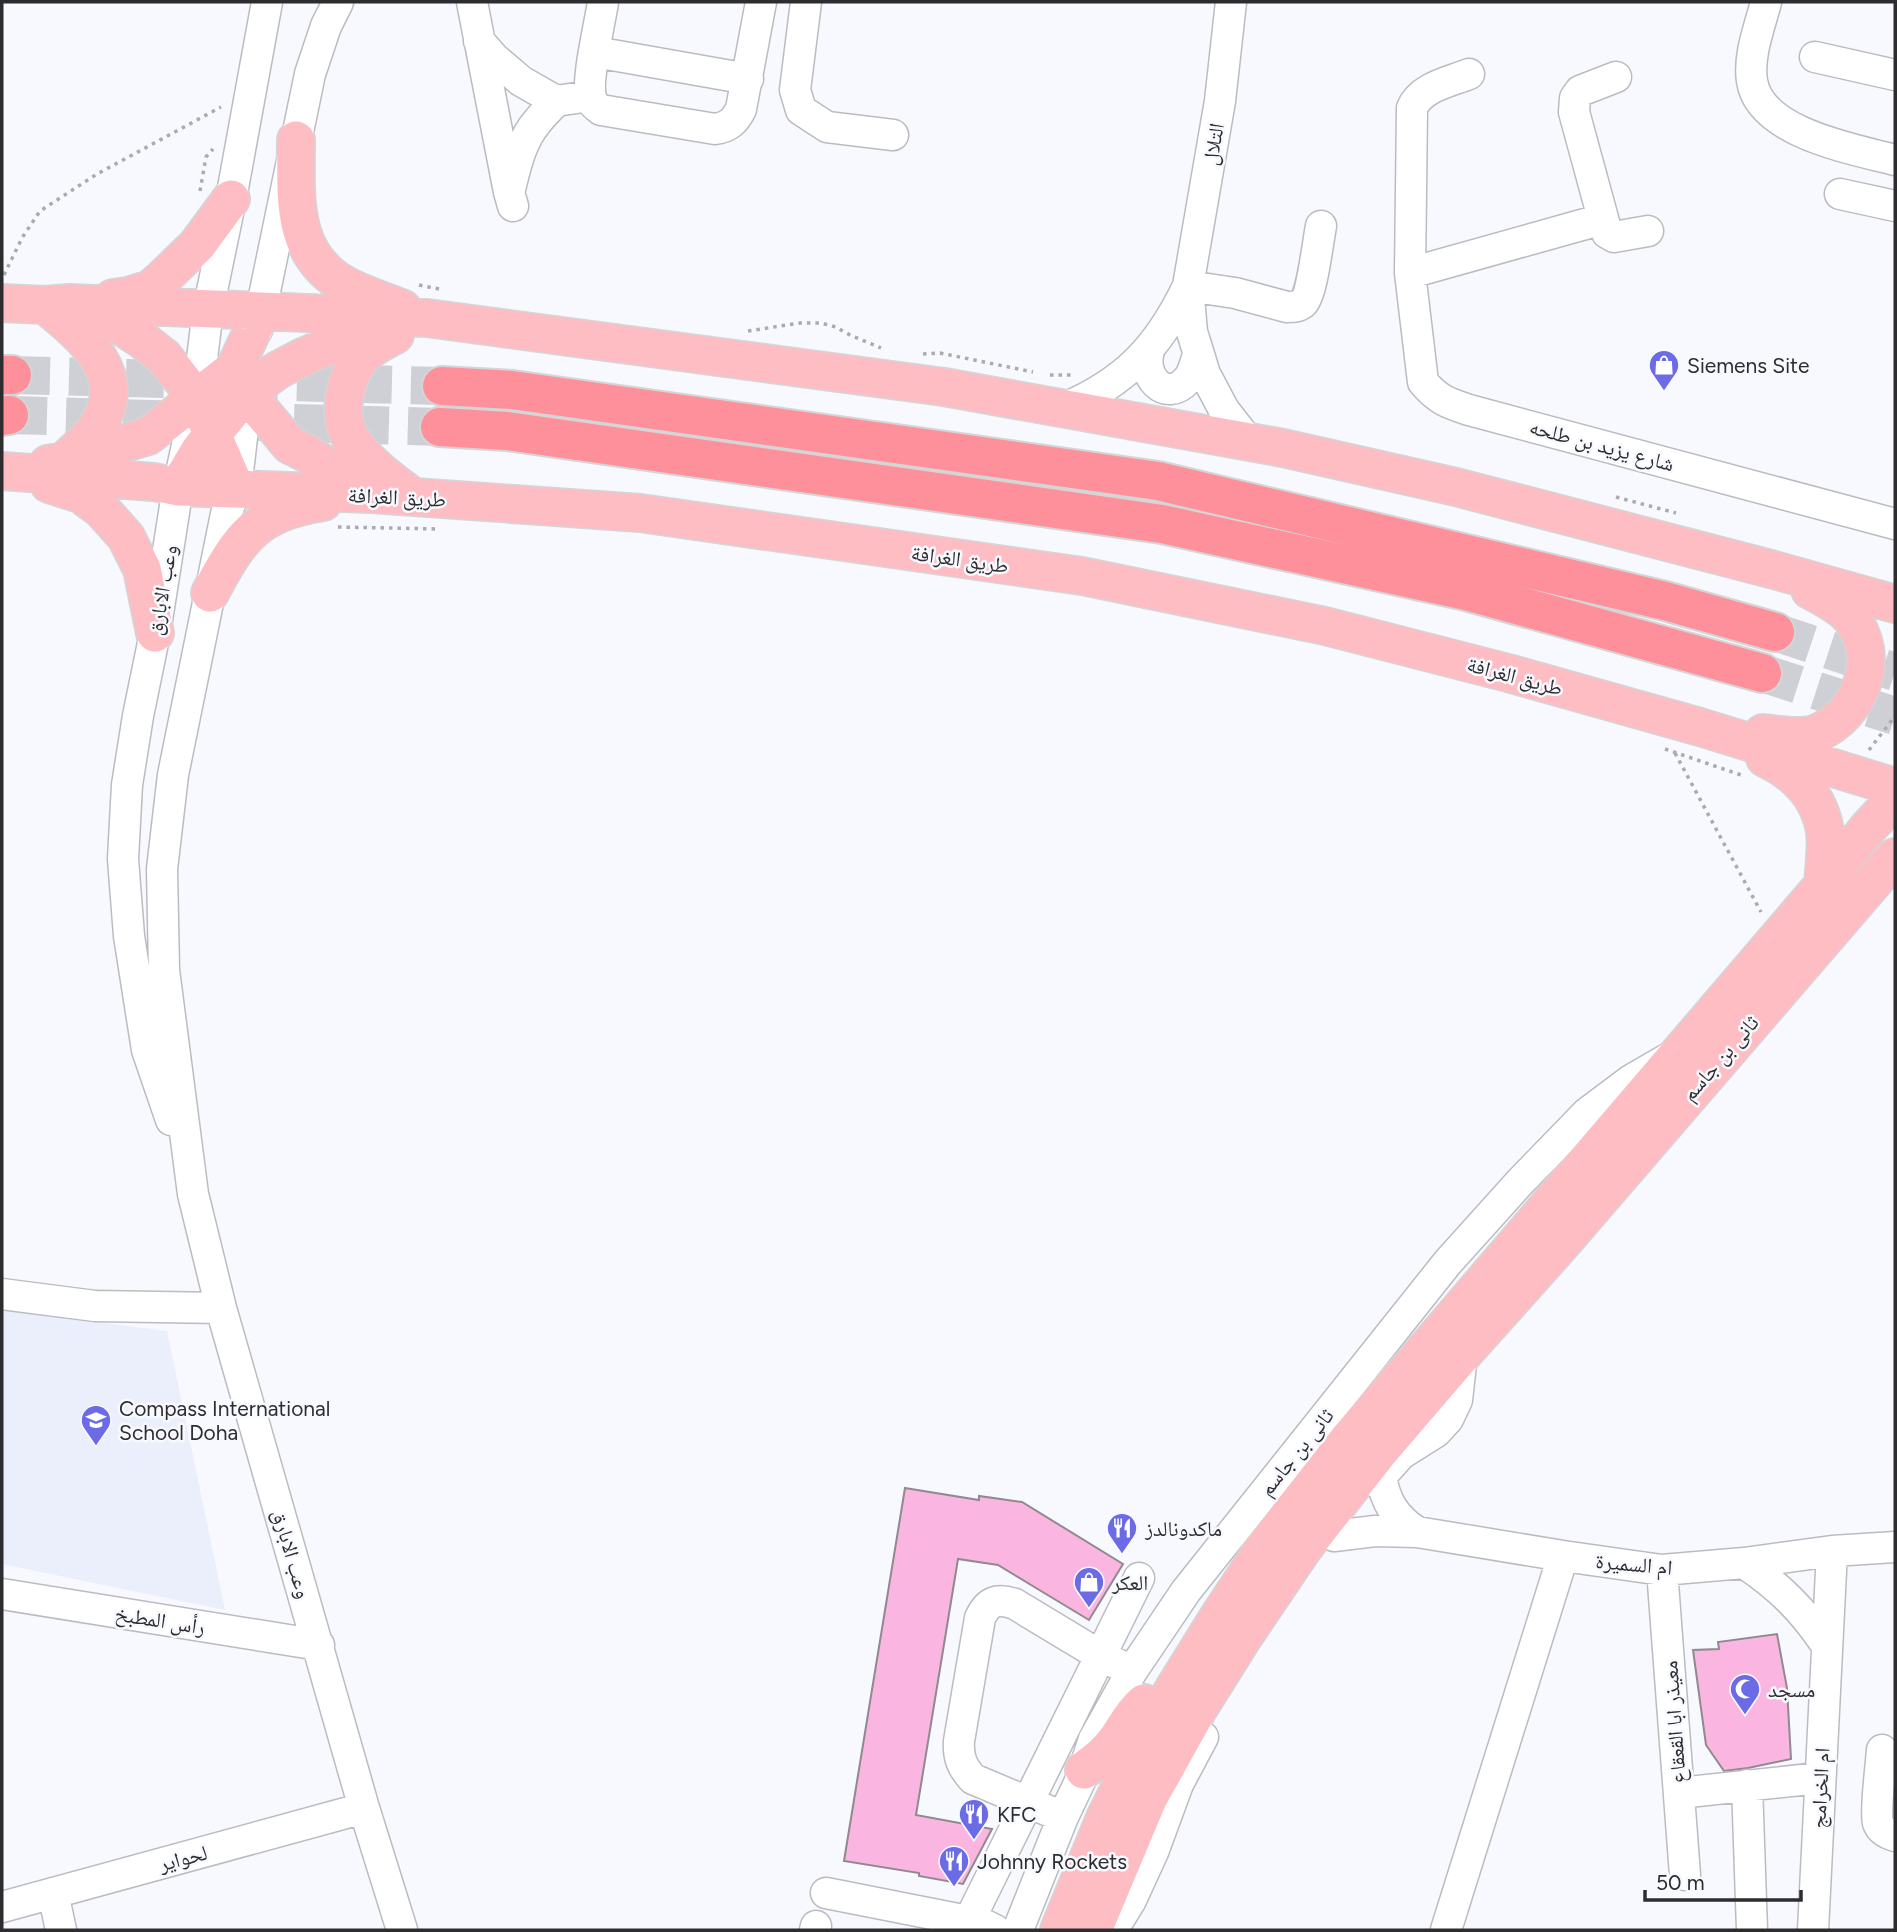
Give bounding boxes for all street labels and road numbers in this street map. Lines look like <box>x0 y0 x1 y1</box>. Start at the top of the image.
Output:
street label: التلال <box>1197 121 1229 167</box>
street label: شارع يزيد بن طلحه <box>1527 414 1677 477</box>
street label: طريق الغرافة <box>347 482 447 513</box>
street label: طريق الغرافة <box>910 540 1010 579</box>
street label: وعب الابارق <box>142 543 183 637</box>
street label: طريق الغرافة <box>1464 651 1566 702</box>
street label: ثانى بن جاسم <box>1676 1010 1765 1107</box>
street label: ثانى بن جاسم <box>1253 1403 1340 1502</box>
street label: وعب الابارق <box>266 1507 317 1602</box>
street label: ام السميرة <box>1594 1548 1674 1582</box>
street label: رأس المطبخ <box>113 1601 207 1640</box>
street label: معيذر ابا القعقاع <box>1657 1660 1692 1784</box>
street label: ام الخرامج <box>1805 1747 1837 1829</box>
street label: لحواير <box>155 1840 210 1877</box>

